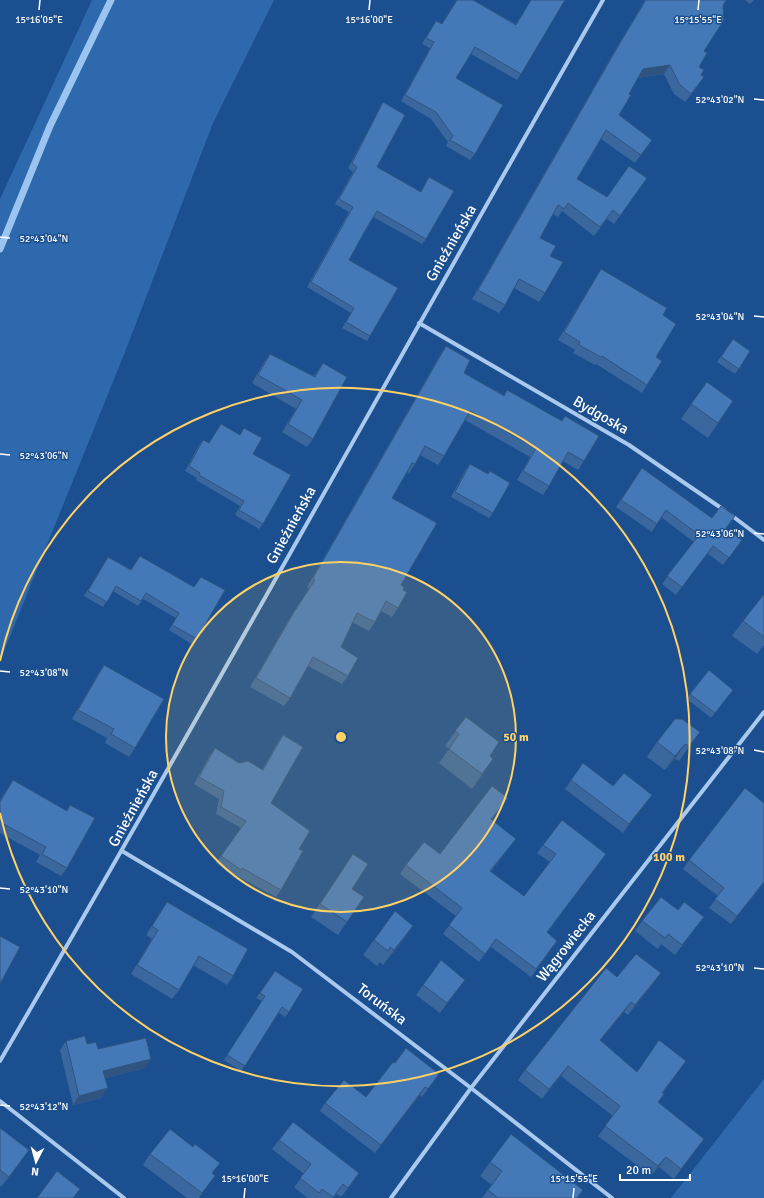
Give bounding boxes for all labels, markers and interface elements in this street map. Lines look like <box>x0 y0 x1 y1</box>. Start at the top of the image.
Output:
text: 15°16'05"E <box>15 14 63 26</box>
text: 15°16'00"E <box>345 14 393 26</box>
text: 15°15'55"E <box>674 14 722 26</box>
text: 52°43'02"N <box>696 94 744 106</box>
street label: Gnieźnieńska <box>422 201 480 285</box>
text: 52°43'04"N <box>20 233 68 245</box>
text: 52°43'04"N <box>696 311 744 323</box>
street label: Bydgoska <box>570 392 632 438</box>
text: 52°43'06"N <box>20 450 68 462</box>
street label: Gnieźnieńska <box>262 483 320 567</box>
text: 52°43'06"N <box>696 528 744 540</box>
text: 52°43'08"N <box>20 667 68 679</box>
centre of rings <box>334 730 348 744</box>
text: 50 m <box>503 730 529 745</box>
text: 52°43'08"N <box>696 745 744 757</box>
street label: Gnieźnieńska <box>104 766 162 850</box>
text: 100 m <box>653 850 685 865</box>
text: 52°43'10"N <box>20 884 68 896</box>
street label: Wągrowiecka <box>533 907 599 985</box>
text: 52°43'10"N <box>696 962 744 974</box>
street label: Toruńska <box>354 980 410 1028</box>
text: 52°43'12"N <box>20 1101 68 1113</box>
north arrow <box>16 1142 56 1182</box>
scale bar <box>620 1156 690 1182</box>
text: 20 m <box>626 1163 651 1178</box>
text: N <box>31 1165 39 1178</box>
text: 15°16'00"E <box>221 1173 269 1185</box>
text: 15°15'55"E <box>550 1173 598 1185</box>

